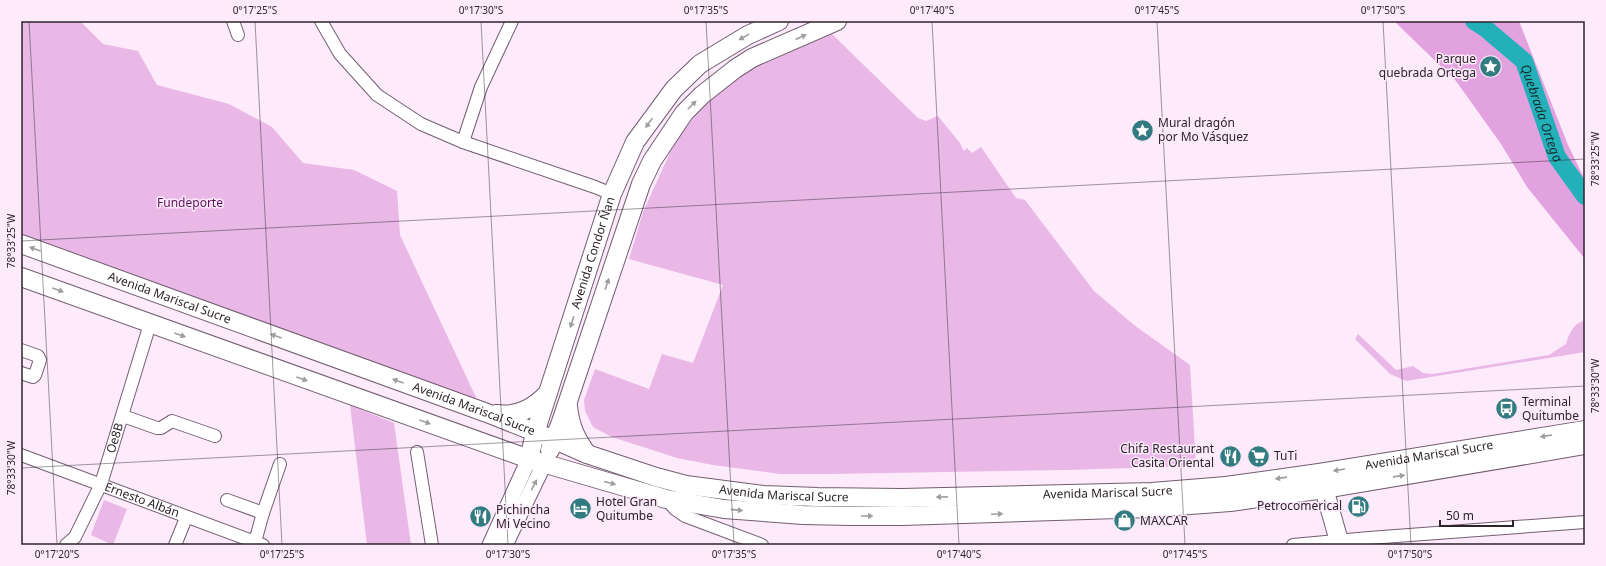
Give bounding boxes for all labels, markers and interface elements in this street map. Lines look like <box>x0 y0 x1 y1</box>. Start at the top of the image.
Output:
text: 0°17'25"S <box>233 3 278 17</box>
text: 0°17'30"S <box>459 3 504 17</box>
text: 0°17'35"S <box>684 3 729 17</box>
text: 0°17'40"S <box>910 3 955 17</box>
text: 0°17'45"S <box>1135 3 1180 17</box>
text: 0°17'50"S <box>1361 3 1406 17</box>
one-way arrow <box>738 34 750 41</box>
one-way arrow <box>796 34 807 40</box>
place label: Parque quebrada Ortega <box>1379 50 1476 81</box>
place icon: Parque quebrada Ortega <box>1478 53 1504 79</box>
water label: Quebrada Ortega <box>1517 62 1567 166</box>
one-way arrow <box>687 100 697 110</box>
place label: Mural dragón por Mo Vásquez <box>1158 114 1249 145</box>
place icon: Mural dragón por Mo Vásquez <box>1129 117 1155 143</box>
one-way arrow <box>645 118 653 128</box>
text: 78°33'25"W <box>1588 131 1602 186</box>
park label: Fundeporte <box>157 194 223 211</box>
street label: Avenida Condor Ñan <box>567 195 619 311</box>
text: 78°33'25"W <box>4 213 18 268</box>
one-way arrow <box>29 245 41 251</box>
street label: Avenida Mariscal Sucre <box>106 267 234 328</box>
one-way arrow <box>604 277 610 289</box>
one-way arrow <box>52 288 64 294</box>
one-way arrow <box>569 316 575 328</box>
one-way arrow <box>174 332 186 338</box>
one-way arrow <box>269 333 281 339</box>
text: 78°33'30"W <box>1588 358 1602 413</box>
one-way arrow <box>297 376 309 382</box>
one-way arrow <box>392 377 404 383</box>
street label: Avenida Mariscal Sucre <box>410 378 538 439</box>
place label: Terminal Quitumbe <box>1522 393 1579 424</box>
bus stop icon: Terminal Quitumbe <box>1493 396 1519 422</box>
one-way arrow <box>419 420 431 426</box>
street label: Oe8B <box>102 421 127 455</box>
one-way arrow <box>1540 433 1553 439</box>
street label: Avenida Mariscal Sucre <box>1364 436 1495 473</box>
text: 78°33'30"W <box>4 440 18 495</box>
place label: Chifa Restaurant Casita Oriental <box>1120 440 1215 471</box>
restaurant icon: Chifa Restaurant Casita Oriental <box>1217 443 1243 469</box>
supermarket icon: TuTi <box>1246 443 1272 469</box>
place label: TuTi <box>1274 447 1297 464</box>
one-way arrow <box>1332 467 1345 473</box>
one-way arrow <box>1393 473 1405 479</box>
one-way arrow <box>1275 475 1287 481</box>
street label: Ernesto Albán <box>102 478 182 521</box>
one-way arrow <box>531 479 537 490</box>
street label: Avenida Mariscal Sucre <box>718 480 849 505</box>
one-way arrow <box>604 481 617 487</box>
street label: Avenida Mariscal Sucre <box>1043 481 1173 503</box>
place label: Hotel Gran Quitumbe <box>596 493 657 524</box>
fuel station icon: Petrocomerical <box>1345 493 1371 519</box>
one-way arrow <box>936 494 948 501</box>
hotel icon: Hotel Gran Quitumbe <box>567 496 593 522</box>
place label: Petrocomerical <box>1257 497 1342 514</box>
place label: Pichincha Mi Vecino <box>496 501 550 532</box>
scale bar <box>1440 502 1513 528</box>
restaurant icon: Pichincha Mi Vecino <box>467 504 493 530</box>
one-way arrow <box>731 507 743 513</box>
text: 50 m <box>1446 507 1474 524</box>
shop icon: MAXCAR <box>1111 508 1137 534</box>
one-way arrow <box>991 510 1003 517</box>
place label: MAXCAR <box>1140 512 1189 529</box>
one-way arrow <box>861 513 874 519</box>
text: 0°17'20"S <box>35 547 80 561</box>
text: 0°17'25"S <box>260 547 305 561</box>
text: 0°17'30"S <box>486 547 531 561</box>
text: 0°17'35"S <box>712 547 757 561</box>
text: 0°17'40"S <box>937 547 982 561</box>
text: 0°17'45"S <box>1163 547 1208 561</box>
text: 0°17'50"S <box>1388 547 1433 561</box>

